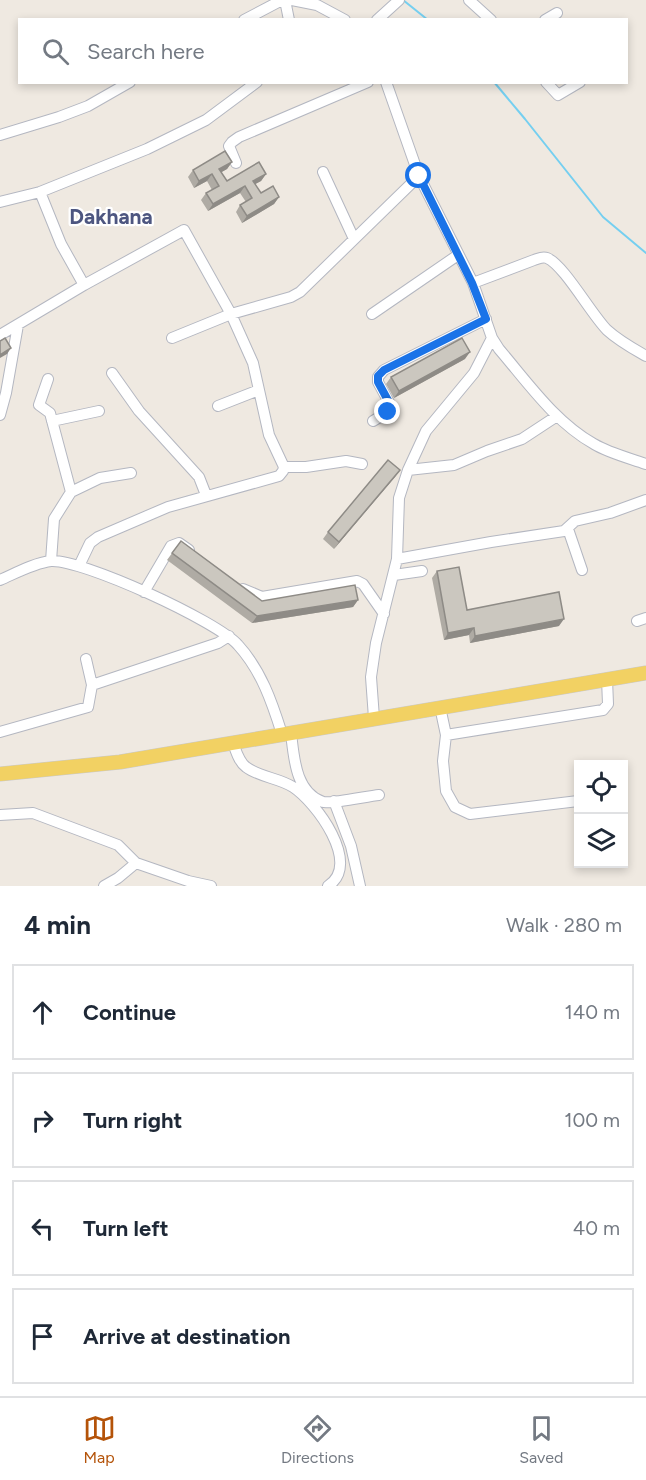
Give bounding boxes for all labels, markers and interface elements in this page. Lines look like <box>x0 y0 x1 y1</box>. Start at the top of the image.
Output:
search box <box>18 18 628 84</box>
icon: search <box>39 35 72 68</box>
text: Search here <box>87 38 205 65</box>
route start <box>405 162 431 188</box>
district label: Dakhana <box>69 204 153 229</box>
route end <box>374 398 400 424</box>
map controls <box>574 760 628 868</box>
button: locate <box>574 760 628 814</box>
button: layers <box>574 814 628 868</box>
text: 4 min <box>24 909 91 941</box>
text: Walk · 280 m <box>506 913 622 937</box>
icon: ahead <box>26 996 59 1029</box>
text: Continue <box>83 999 176 1026</box>
text: 140 m <box>565 1000 620 1024</box>
icon: right <box>26 1104 59 1137</box>
text: Turn right <box>83 1107 182 1134</box>
text: 100 m <box>564 1108 620 1132</box>
icon: left <box>26 1212 59 1245</box>
text: Turn left <box>83 1215 169 1242</box>
text: 40 m <box>573 1216 620 1240</box>
icon: arrive <box>26 1320 59 1353</box>
text: Arrive at destination <box>83 1323 291 1350</box>
tab: Map <box>83 1412 116 1467</box>
tab: Directions <box>281 1412 354 1467</box>
tab: Saved <box>519 1412 563 1467</box>

